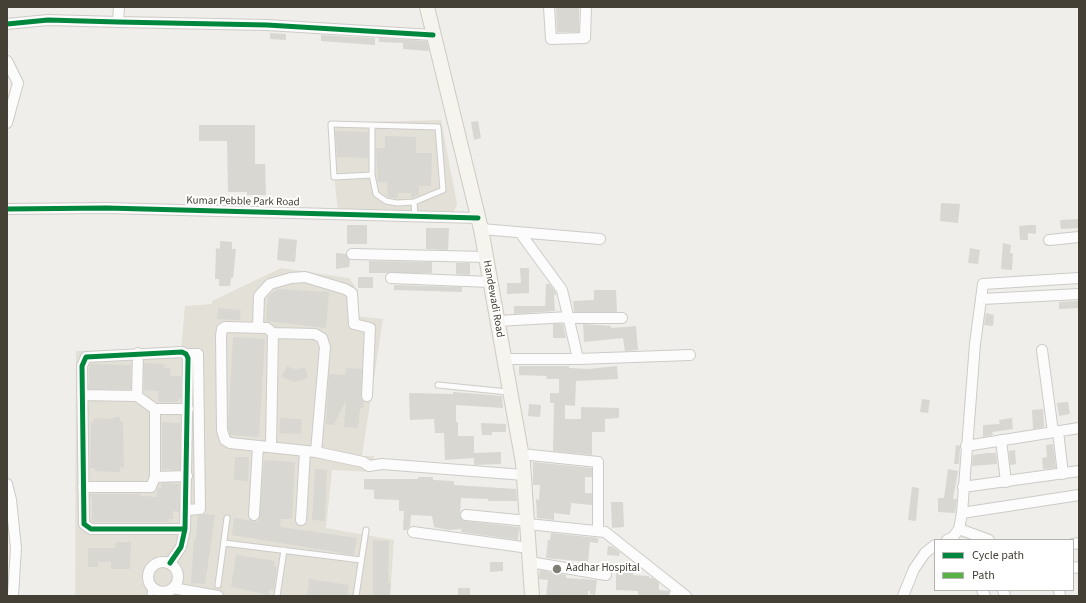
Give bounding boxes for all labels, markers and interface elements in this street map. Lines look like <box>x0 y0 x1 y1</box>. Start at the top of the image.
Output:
street label: Kumar Pebble Park Road <box>186 194 300 210</box>
street label: Handewadi Road <box>480 259 506 339</box>
legend <box>934 539 1074 591</box>
text: Cycle path <box>972 547 1024 564</box>
place label: Aadhar Hospital <box>566 562 640 576</box>
marker: Aadhar Hospital <box>551 563 563 575</box>
text: Path <box>972 567 995 584</box>

